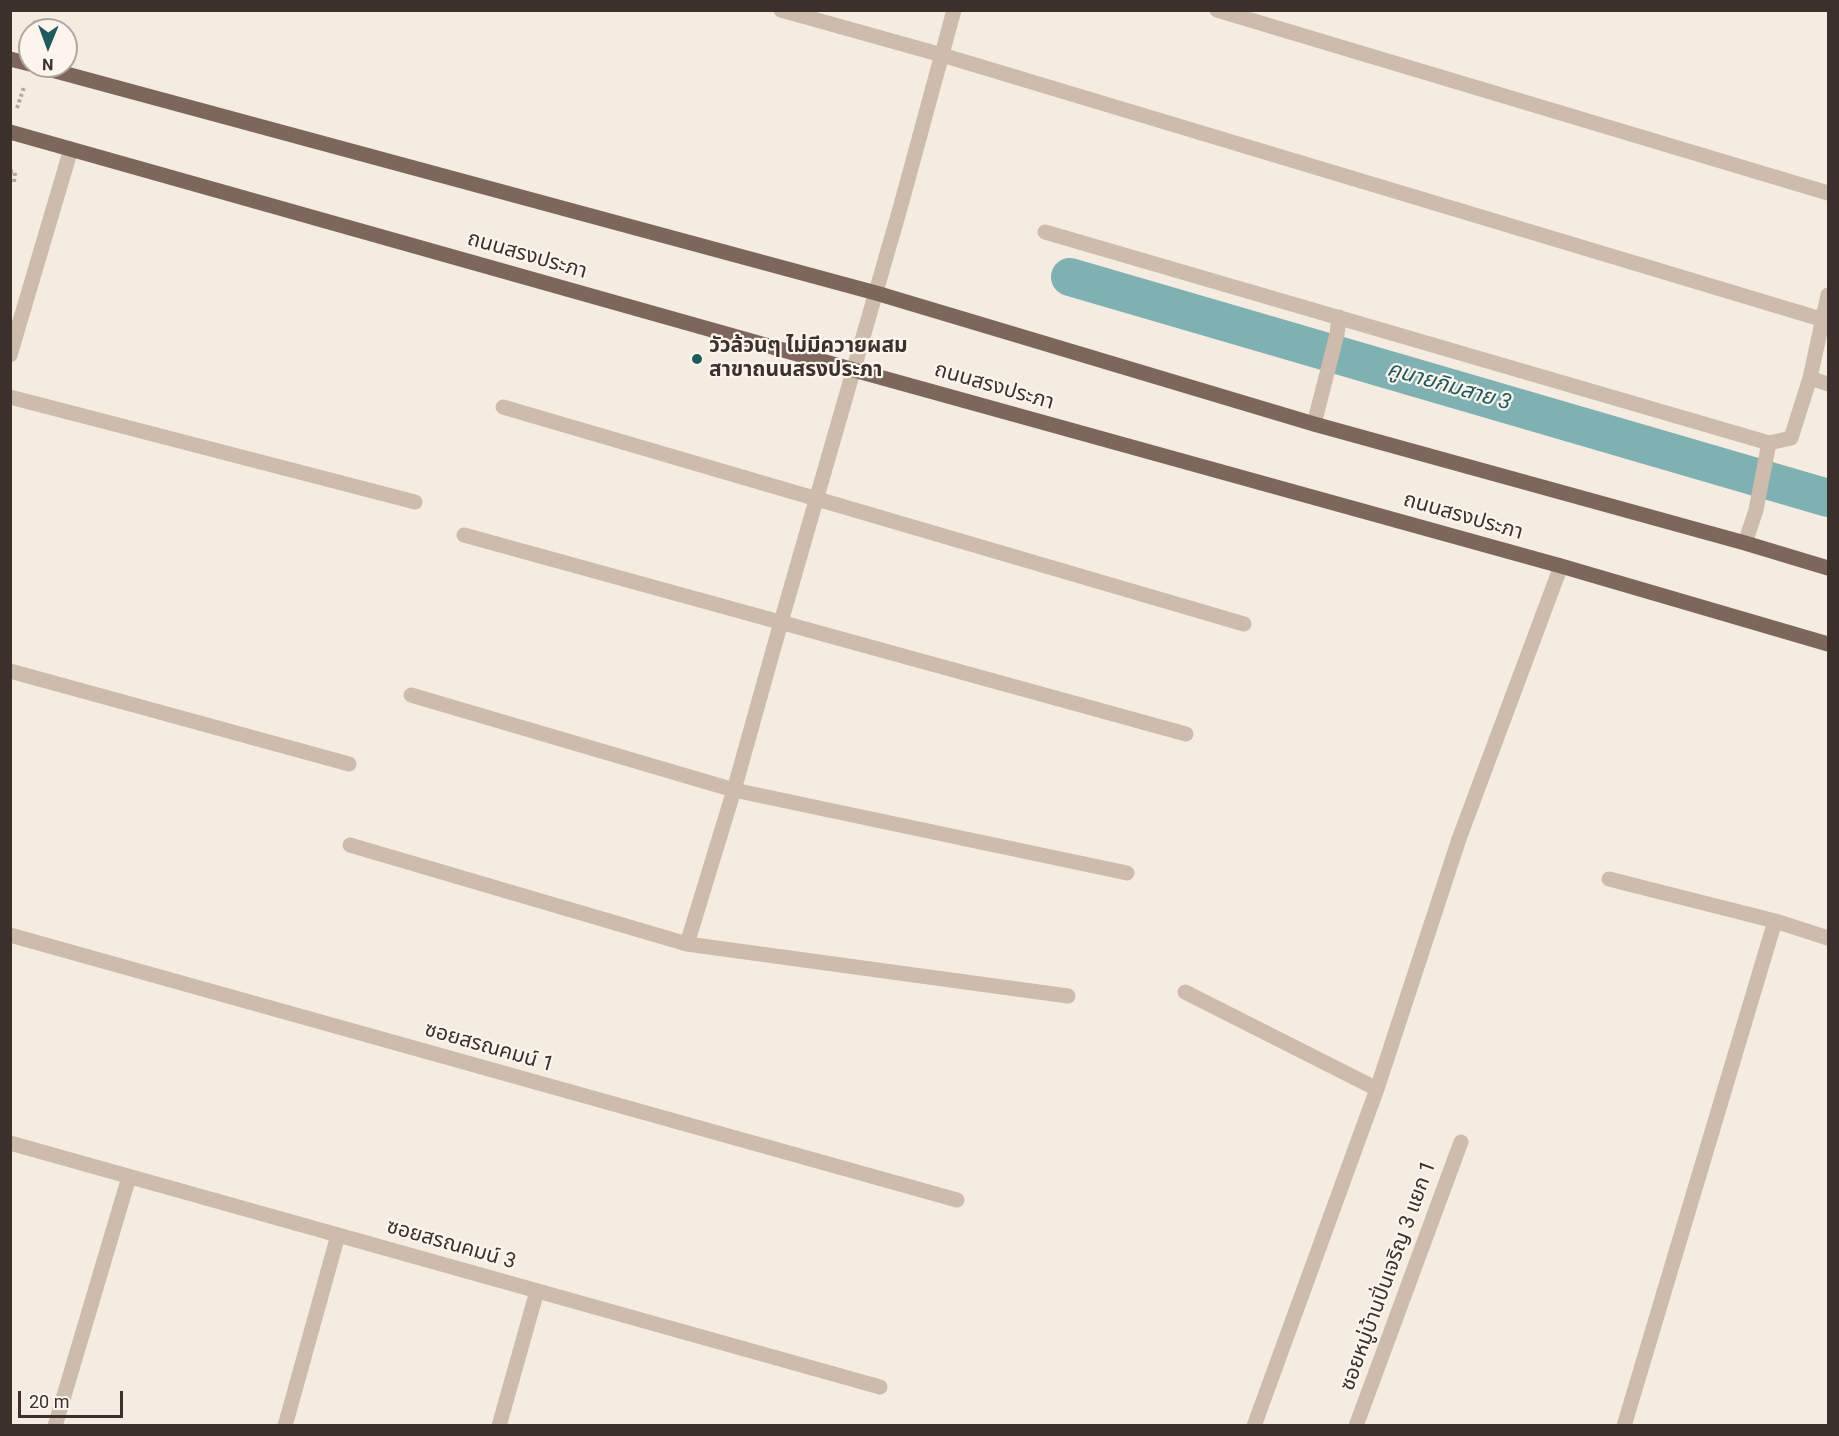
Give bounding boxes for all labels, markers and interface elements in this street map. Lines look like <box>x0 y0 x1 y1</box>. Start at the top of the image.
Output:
north arrow <box>18 18 78 78</box>
text: N <box>42 55 54 74</box>
street label: ถนนสรงประภา <box>464 227 590 285</box>
place label: วัวล้วนๆ ไม่มีควายผสม สาขาถนนสรงประภา <box>709 334 908 384</box>
marker: วัวล้วนๆ ไม่มีควายผสม สาขาถนนสรงประภา <box>690 352 704 366</box>
water label: คูนายกิมสาย 3 <box>1384 357 1514 417</box>
street label: ถนนสรงประภา <box>931 358 1057 416</box>
street label: ถนนสรงประภา <box>1400 488 1526 546</box>
street label: ซอยสรณคมน์ 1 <box>421 1018 557 1078</box>
street label: ซอยหมู่บ้านปิ่นเจริญ 3 แยก 1 <box>1336 1158 1442 1394</box>
street label: ซอยสรณคมน์ 3 <box>383 1215 519 1275</box>
scale bar <box>21 1379 126 1417</box>
text: 20 m <box>29 1391 69 1412</box>

